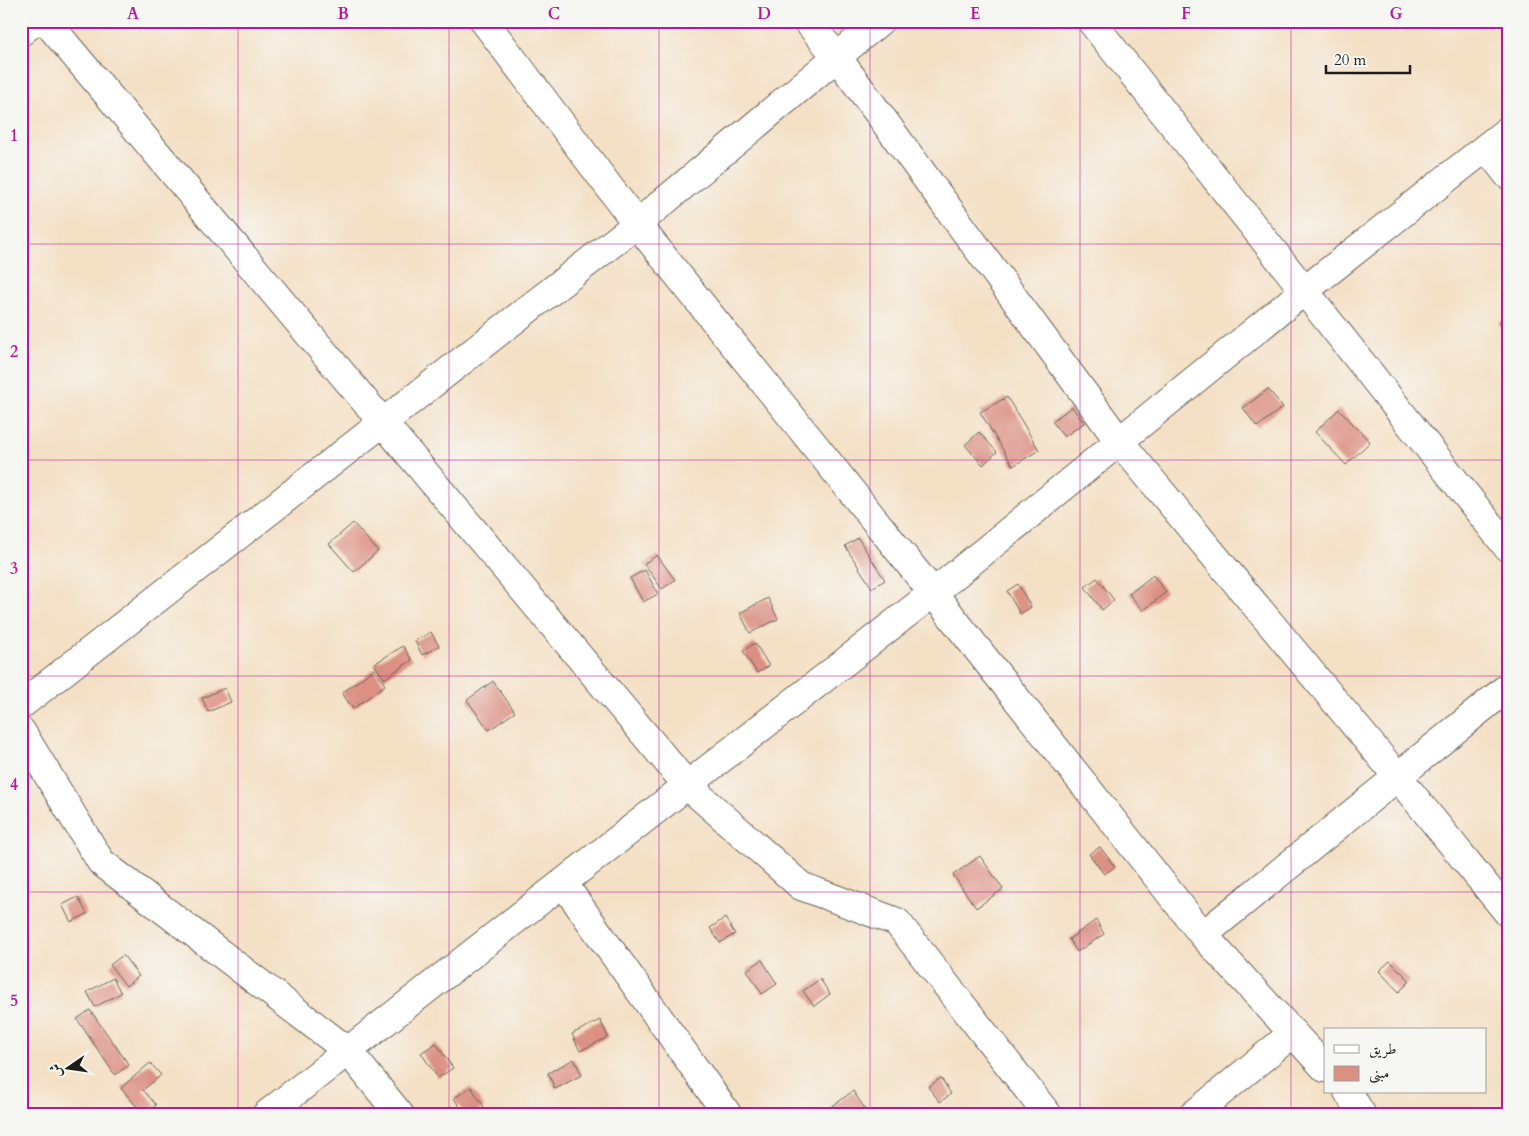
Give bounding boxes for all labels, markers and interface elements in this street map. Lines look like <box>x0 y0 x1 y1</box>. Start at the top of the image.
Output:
text: A <box>127 3 139 25</box>
text: B <box>337 3 349 25</box>
text: C <box>548 3 560 25</box>
text: D <box>757 3 771 25</box>
text: E <box>970 3 980 25</box>
text: F <box>1181 3 1191 25</box>
text: G <box>1389 3 1403 25</box>
scale bar <box>1326 42 1410 74</box>
text: 20 m <box>1334 50 1366 70</box>
text: 1 <box>10 125 18 147</box>
text: 2 <box>10 341 18 363</box>
text: 3 <box>10 558 18 580</box>
text: 4 <box>10 774 18 796</box>
text: 5 <box>10 990 18 1012</box>
legend <box>1324 1028 1486 1094</box>
text: طريق <box>1369 1039 1396 1059</box>
north arrow <box>42 1044 92 1094</box>
text: ش <box>45 1062 67 1080</box>
text: مبنى <box>1369 1063 1389 1084</box>

